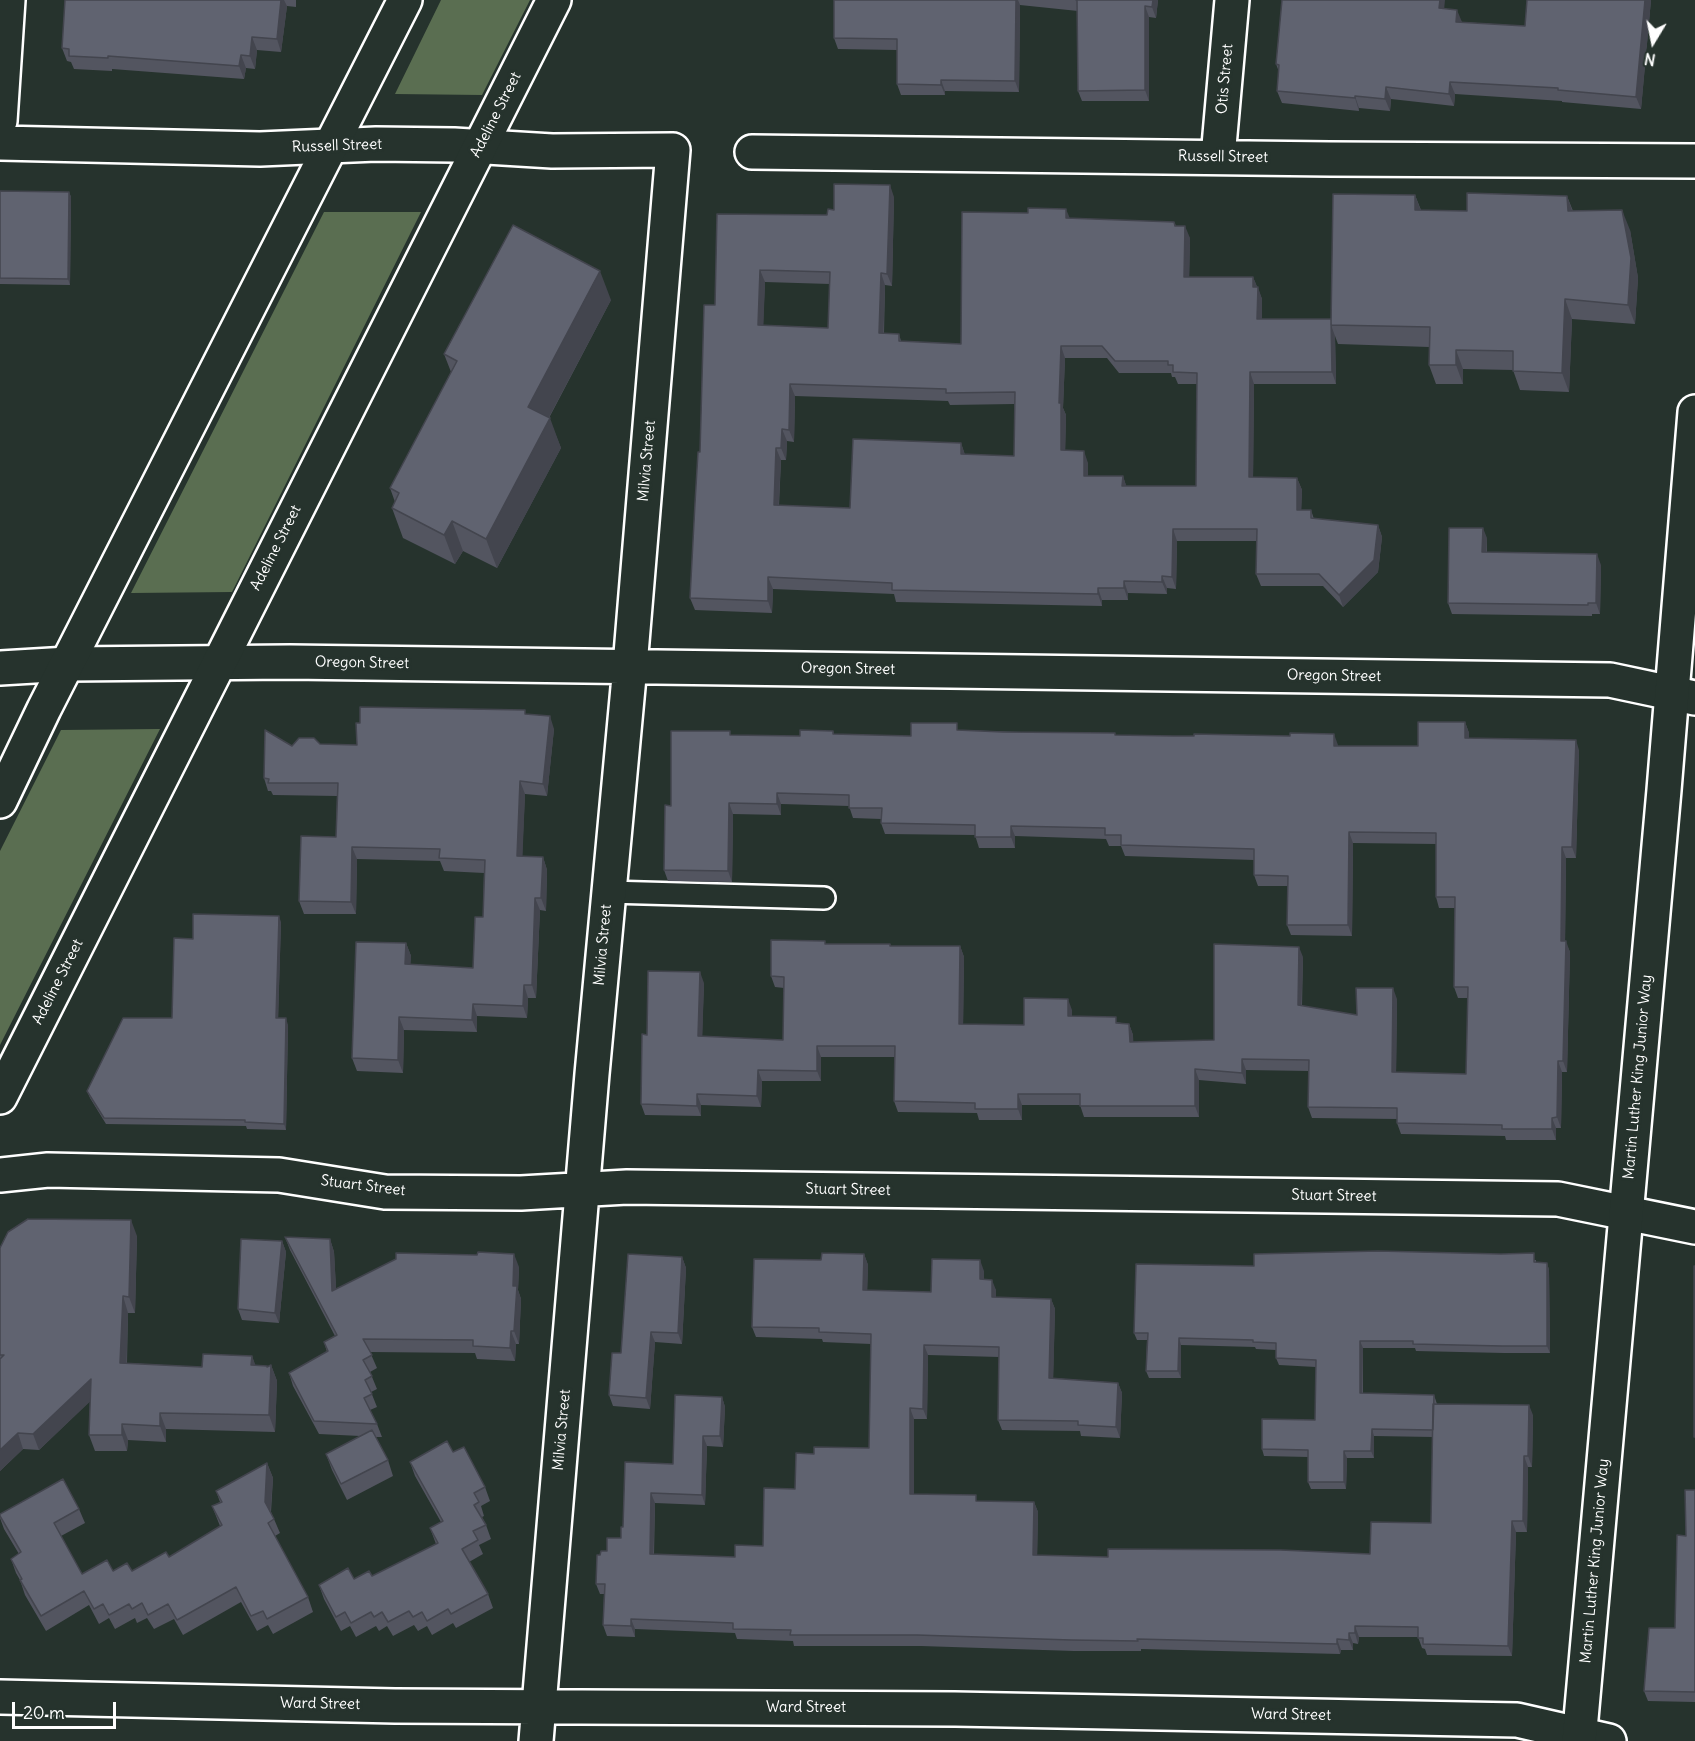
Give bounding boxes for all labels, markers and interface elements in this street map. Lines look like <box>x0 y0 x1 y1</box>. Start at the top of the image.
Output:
north arrow <box>1623 12 1683 72</box>
street label: Otis Street <box>1213 43 1237 115</box>
text: N <box>1643 49 1657 71</box>
street label: Adeline Street <box>467 69 525 161</box>
street label: Russell Street <box>292 135 382 157</box>
street label: Russell Street <box>1178 147 1268 167</box>
street label: Milvia Street <box>634 420 660 502</box>
street label: Adeline Street <box>247 502 305 594</box>
street label: Oregon Street <box>315 653 409 673</box>
street label: Oregon Street <box>801 659 895 679</box>
street label: Oregon Street <box>1287 666 1381 686</box>
street label: Milvia Street <box>590 904 616 986</box>
street label: Adeline Street <box>29 936 87 1028</box>
street label: Martin Luther King Junior Way <box>1620 974 1656 1180</box>
street label: Stuart Street <box>320 1172 406 1200</box>
street label: Stuart Street <box>805 1180 891 1200</box>
street label: Stuart Street <box>1291 1186 1377 1206</box>
street label: Milvia Street <box>549 1389 575 1471</box>
street label: Martin Luther King Junior Way <box>1577 1458 1613 1664</box>
scale bar <box>15 1690 118 1728</box>
street label: Ward Street <box>280 1694 360 1714</box>
street label: Ward Street <box>766 1699 846 1717</box>
text: 20 m <box>23 1701 65 1724</box>
street label: Ward Street <box>1251 1705 1331 1725</box>

